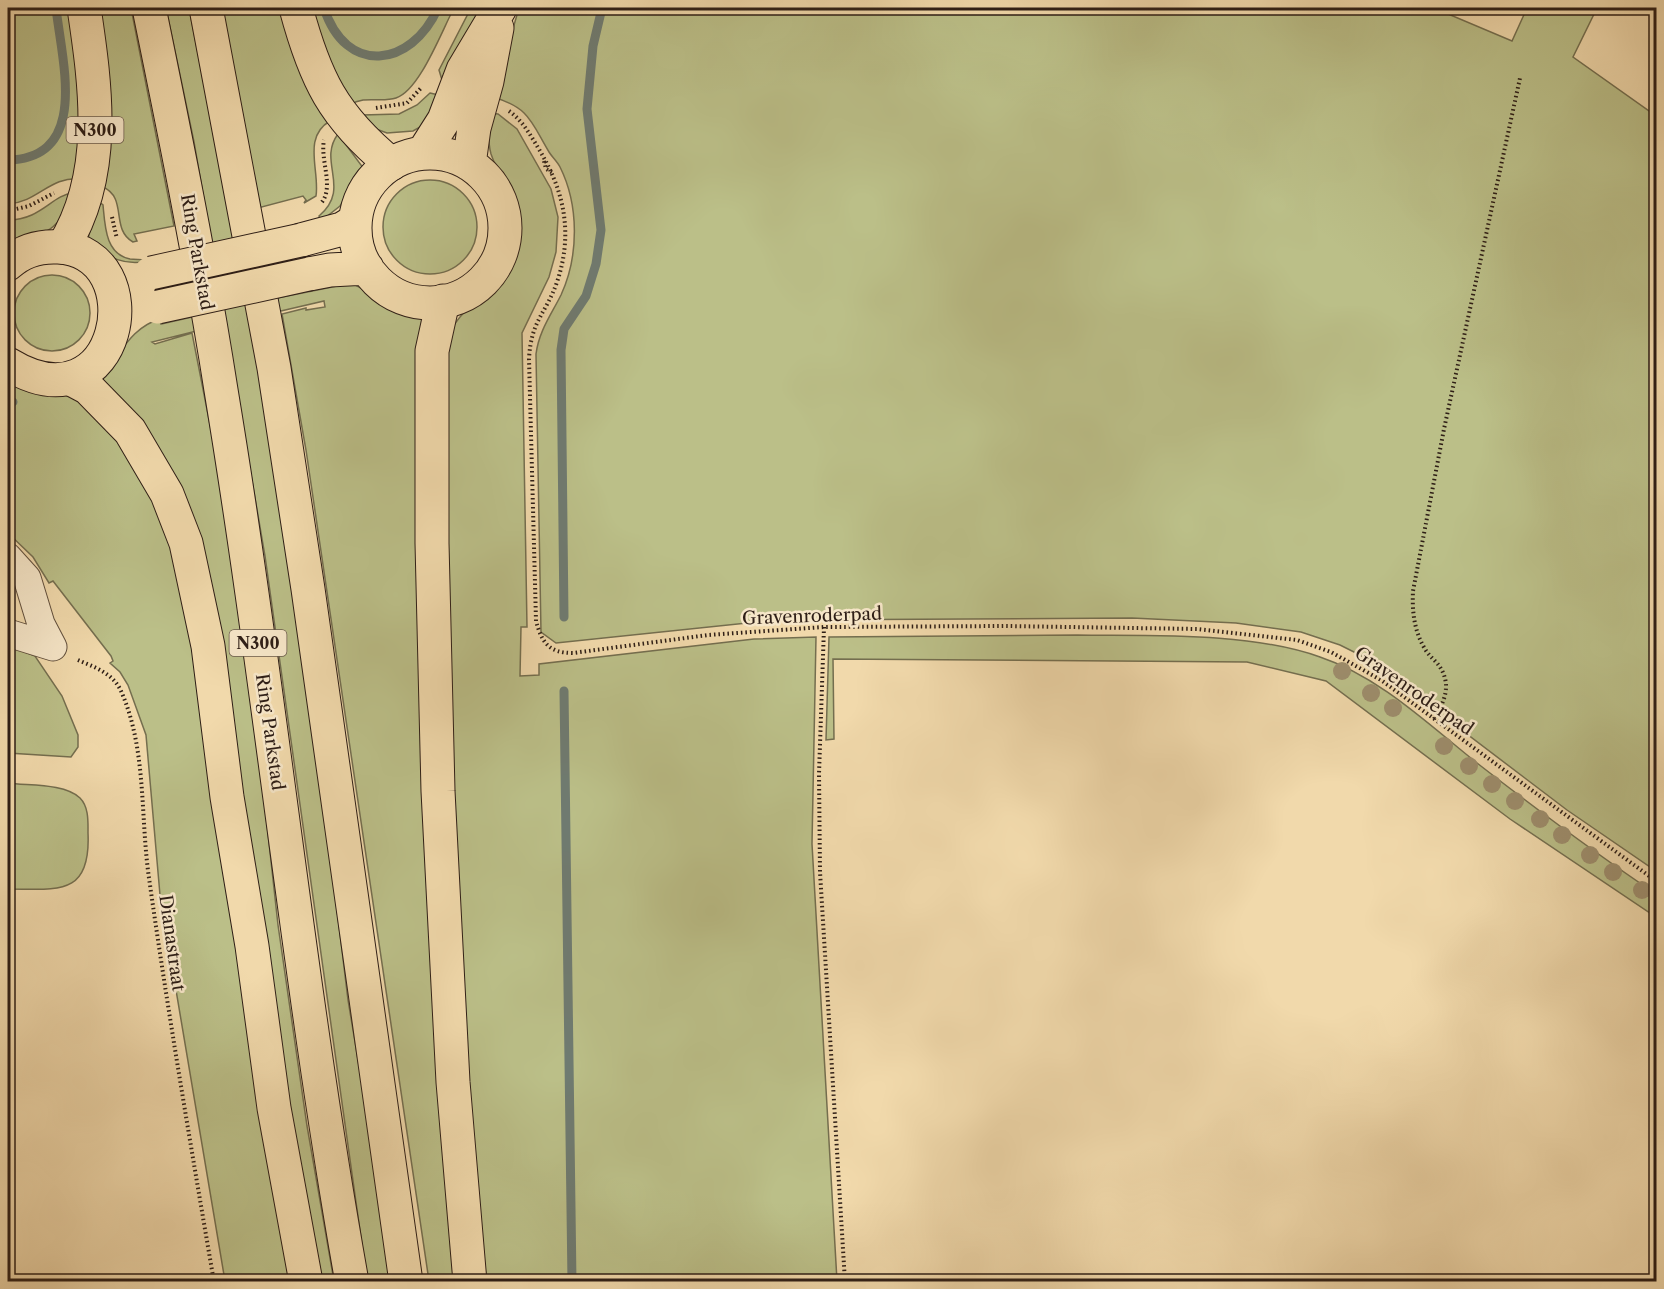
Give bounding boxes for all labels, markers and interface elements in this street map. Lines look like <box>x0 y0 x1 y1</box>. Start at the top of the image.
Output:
road number: N300 <box>66 117 124 143</box>
street label: Ring Parkstad <box>176 192 218 312</box>
street label: Gravenroderpad <box>742 603 882 629</box>
road number: N300 <box>230 630 286 656</box>
street label: Gravenroderpad <box>1350 642 1478 740</box>
street label: Ring Parkstad <box>251 672 289 792</box>
street label: Dianastraat <box>154 893 190 993</box>

